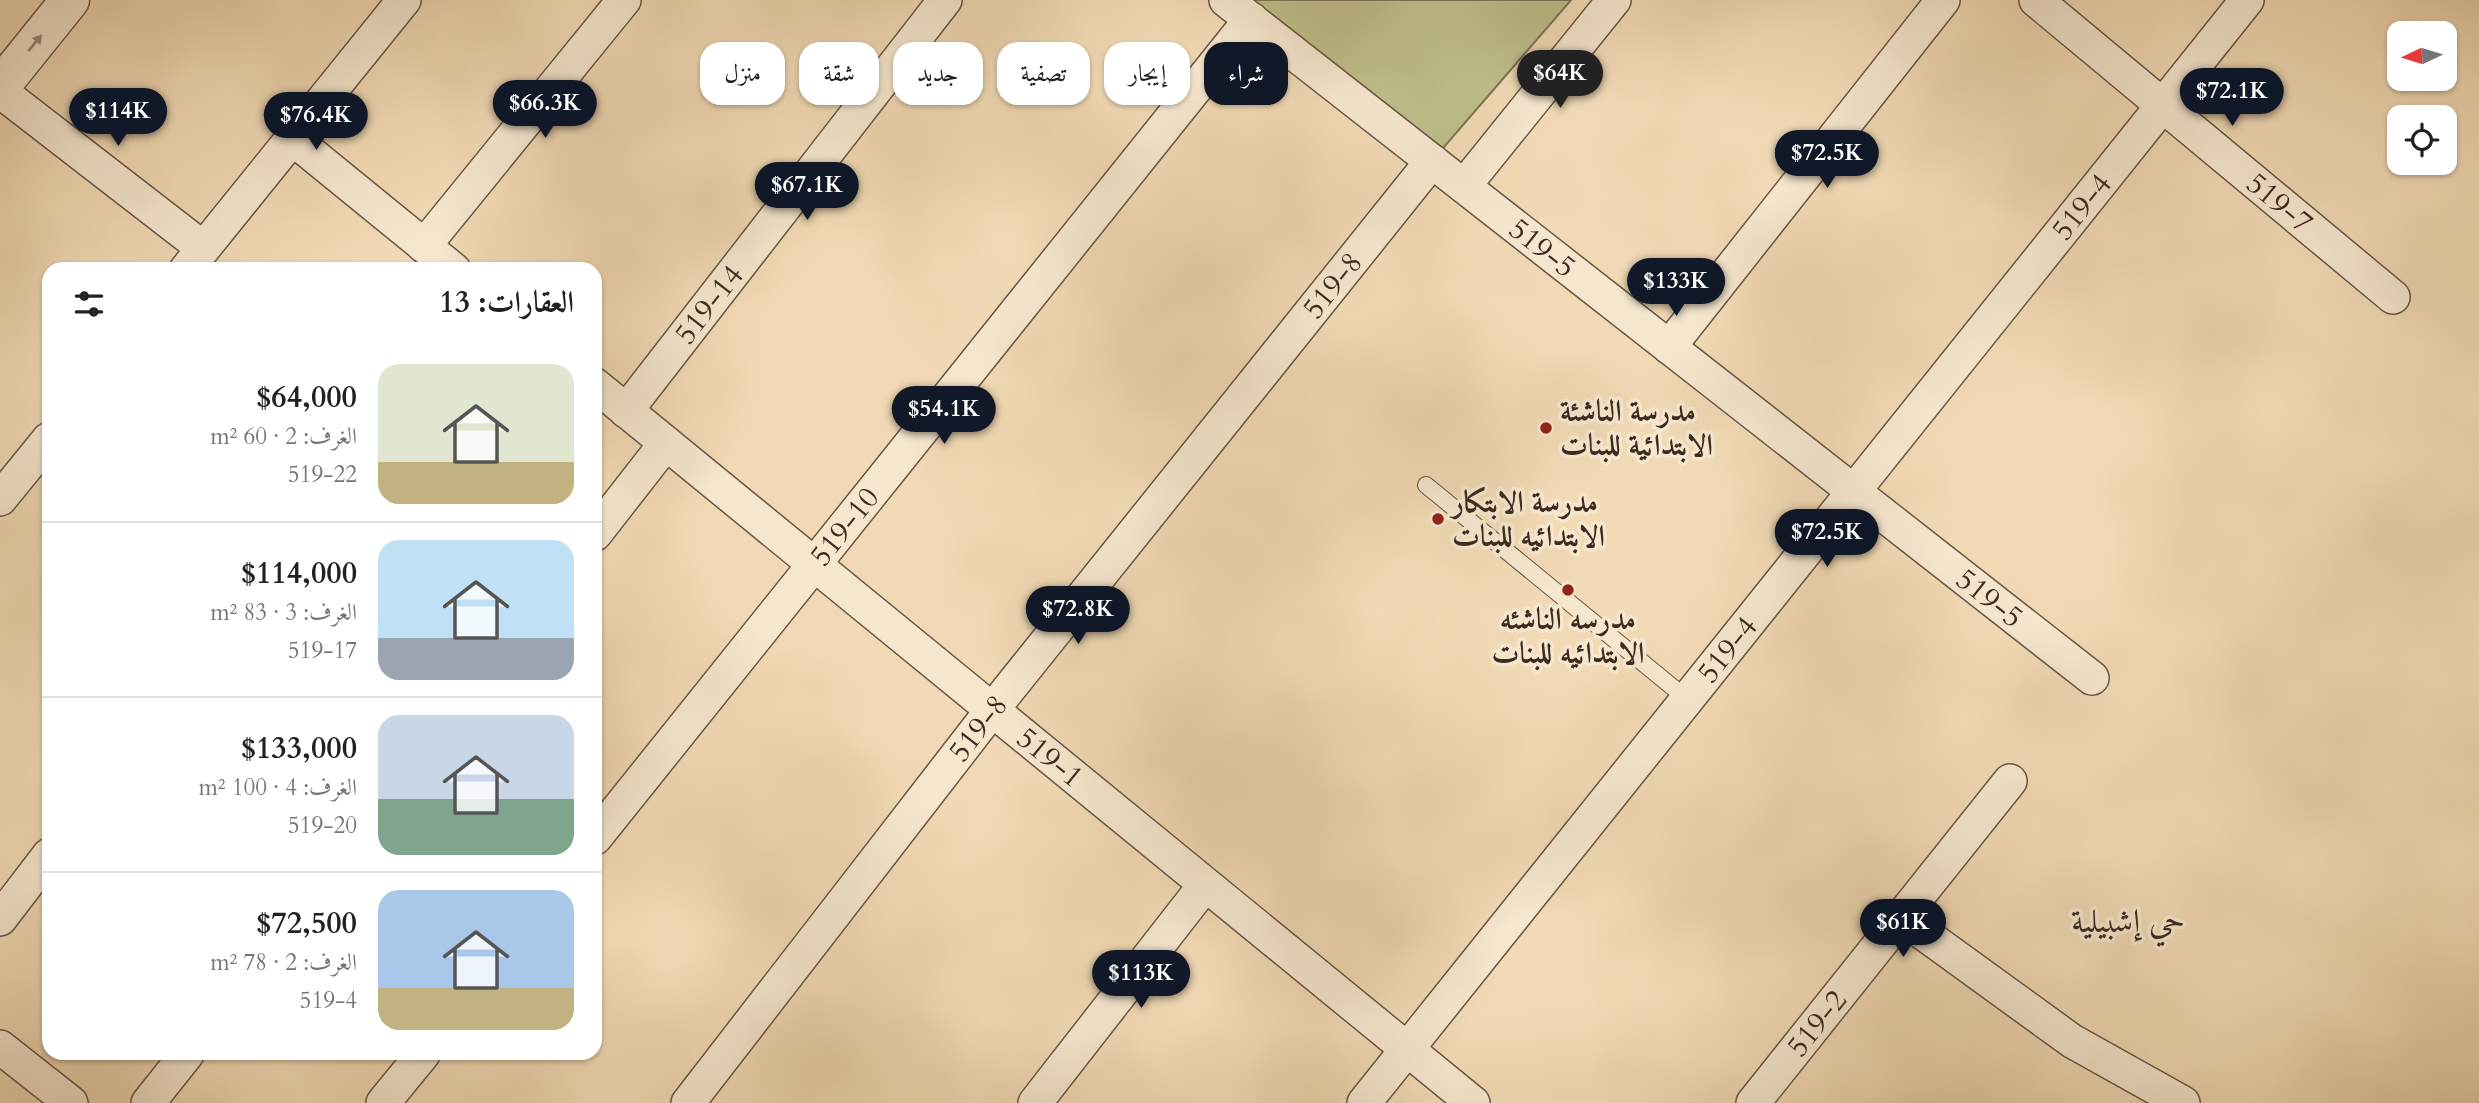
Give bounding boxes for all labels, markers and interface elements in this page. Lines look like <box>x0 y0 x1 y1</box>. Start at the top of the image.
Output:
north arrow <box>2387 21 2457 91</box>
map controls <box>2387 21 2457 175</box>
one-way arrow <box>27 35 42 52</box>
chip: منزل <box>700 42 785 105</box>
chip: شقة <box>799 42 879 105</box>
chip: جديد <box>893 42 983 105</box>
chip: تصفية <box>997 42 1090 105</box>
chip: إيجار <box>1104 42 1190 105</box>
chip: شراء <box>1204 42 1288 105</box>
pin: $64K <box>1519 50 1601 110</box>
text: $64K <box>1533 57 1587 88</box>
pin: $72.1K <box>2175 68 2289 128</box>
text: $72.1K <box>2196 75 2268 106</box>
pin: $66.3K <box>488 80 602 140</box>
text: $66.3K <box>509 87 581 118</box>
pin: $114K <box>69 88 167 148</box>
pin: $76.4K <box>259 92 373 152</box>
text: $114K <box>85 95 151 126</box>
text: $76.4K <box>280 99 352 130</box>
button: locate <box>2387 105 2457 175</box>
pin: $72.5K <box>1770 130 1884 190</box>
text: $72.5K <box>1791 137 1863 168</box>
pin: $67.1K <box>750 162 864 222</box>
street label: 519-7 <box>2237 163 2321 243</box>
street label: 519-4 <box>2042 165 2121 249</box>
text: $67.1K <box>771 169 843 200</box>
street label: 519-5 <box>1500 209 1584 287</box>
street label: 519-8 <box>1293 244 1372 328</box>
street label: 519-14 <box>665 256 753 353</box>
pin: $133K <box>1627 258 1725 318</box>
text: $133K <box>1643 265 1709 296</box>
text: العقارات: 13 <box>439 282 574 323</box>
icon: filters <box>70 285 108 323</box>
text: $64,000 <box>256 377 357 418</box>
pin: $54.1K <box>887 386 1001 446</box>
place label: مدرسة الناشئة الابتدائية للبنات <box>1560 391 1713 466</box>
icon: home <box>434 392 518 476</box>
text: $54.1K <box>908 393 980 424</box>
marker: مدرسة الناشئة الابتدائية للبنات <box>1538 420 1554 436</box>
text: الغرف: 2 · 60 m² <box>210 421 357 452</box>
text: 519-22 <box>288 459 357 490</box>
street label: 519-10 <box>801 479 889 575</box>
place label: مدرسة الابتكار الابتدائيه للبنات <box>1449 482 1605 557</box>
pin: $72.5K <box>1770 510 1884 569</box>
marker: مدرسة الابتكار الابتدائيه للبنات <box>1430 511 1446 527</box>
text: $72.5K <box>1791 516 1863 547</box>
text: $114,000 <box>241 553 357 594</box>
street label: 519-5 <box>1947 559 2032 638</box>
icon: home <box>434 568 518 652</box>
marker: مدرسه الناشئه الابتدائيه للبنات <box>1560 582 1576 598</box>
pin: $72.8K <box>1021 586 1135 646</box>
text: $72.8K <box>1042 593 1114 624</box>
text: الغرف: 3 · 83 m² <box>210 597 357 628</box>
place label: مدرسه الناشئه الابتدائيه للبنات <box>1492 599 1644 674</box>
street label: 519-4 <box>1688 608 1767 692</box>
text: 519-17 <box>288 635 357 666</box>
street label: 519-8 <box>939 686 1018 771</box>
street label: 519-1 <box>1008 718 1092 797</box>
text: $133,000 <box>241 728 357 769</box>
icon: home <box>434 743 518 827</box>
text: الغرف: 4 · 100 m² <box>198 772 357 803</box>
text: 519-20 <box>288 810 357 841</box>
district label: حي إشبيلية <box>2071 899 2185 947</box>
pin: $61K <box>1862 900 1944 959</box>
text: $72,500 <box>256 903 357 944</box>
text: $61K <box>1876 906 1930 937</box>
icon: home <box>434 918 518 1002</box>
text: الغرف: 2 · 78 m² <box>210 947 357 978</box>
pin: $113K <box>1092 950 1190 1010</box>
text: $113K <box>1108 957 1174 988</box>
street label: 519-2 <box>1778 982 1856 1066</box>
text: 519-4 <box>300 985 357 1016</box>

